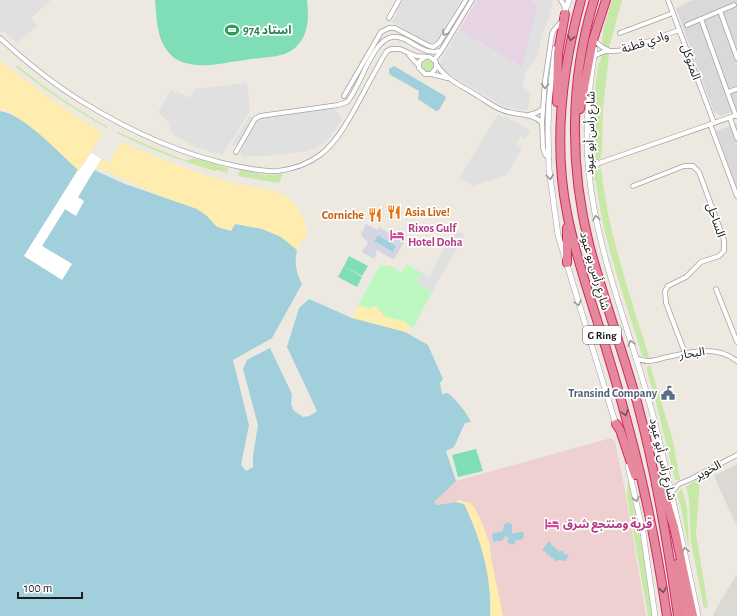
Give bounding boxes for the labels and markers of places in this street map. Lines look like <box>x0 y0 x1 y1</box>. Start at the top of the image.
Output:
sports icon: استاد 974 <box>224 22 240 38</box>
place label: استاد 974 <box>243 24 291 36</box>
restaurant icon: Asia Live! <box>386 204 402 220</box>
place label: Asia Live! <box>405 206 450 218</box>
restaurant icon: Corniche <box>367 207 383 223</box>
place label: Corniche <box>322 209 364 221</box>
place label: Rixos Gulf Hotel Doha <box>408 222 463 248</box>
hotel icon: Rixos Gulf Hotel Doha <box>389 227 405 243</box>
public building icon: Transind Company <box>660 385 676 401</box>
place label: Transind Company <box>568 387 658 400</box>
hotel icon: قرية ومنتجع شرق <box>544 516 560 532</box>
place label: قرية ومنتجع شرق <box>563 517 652 533</box>

